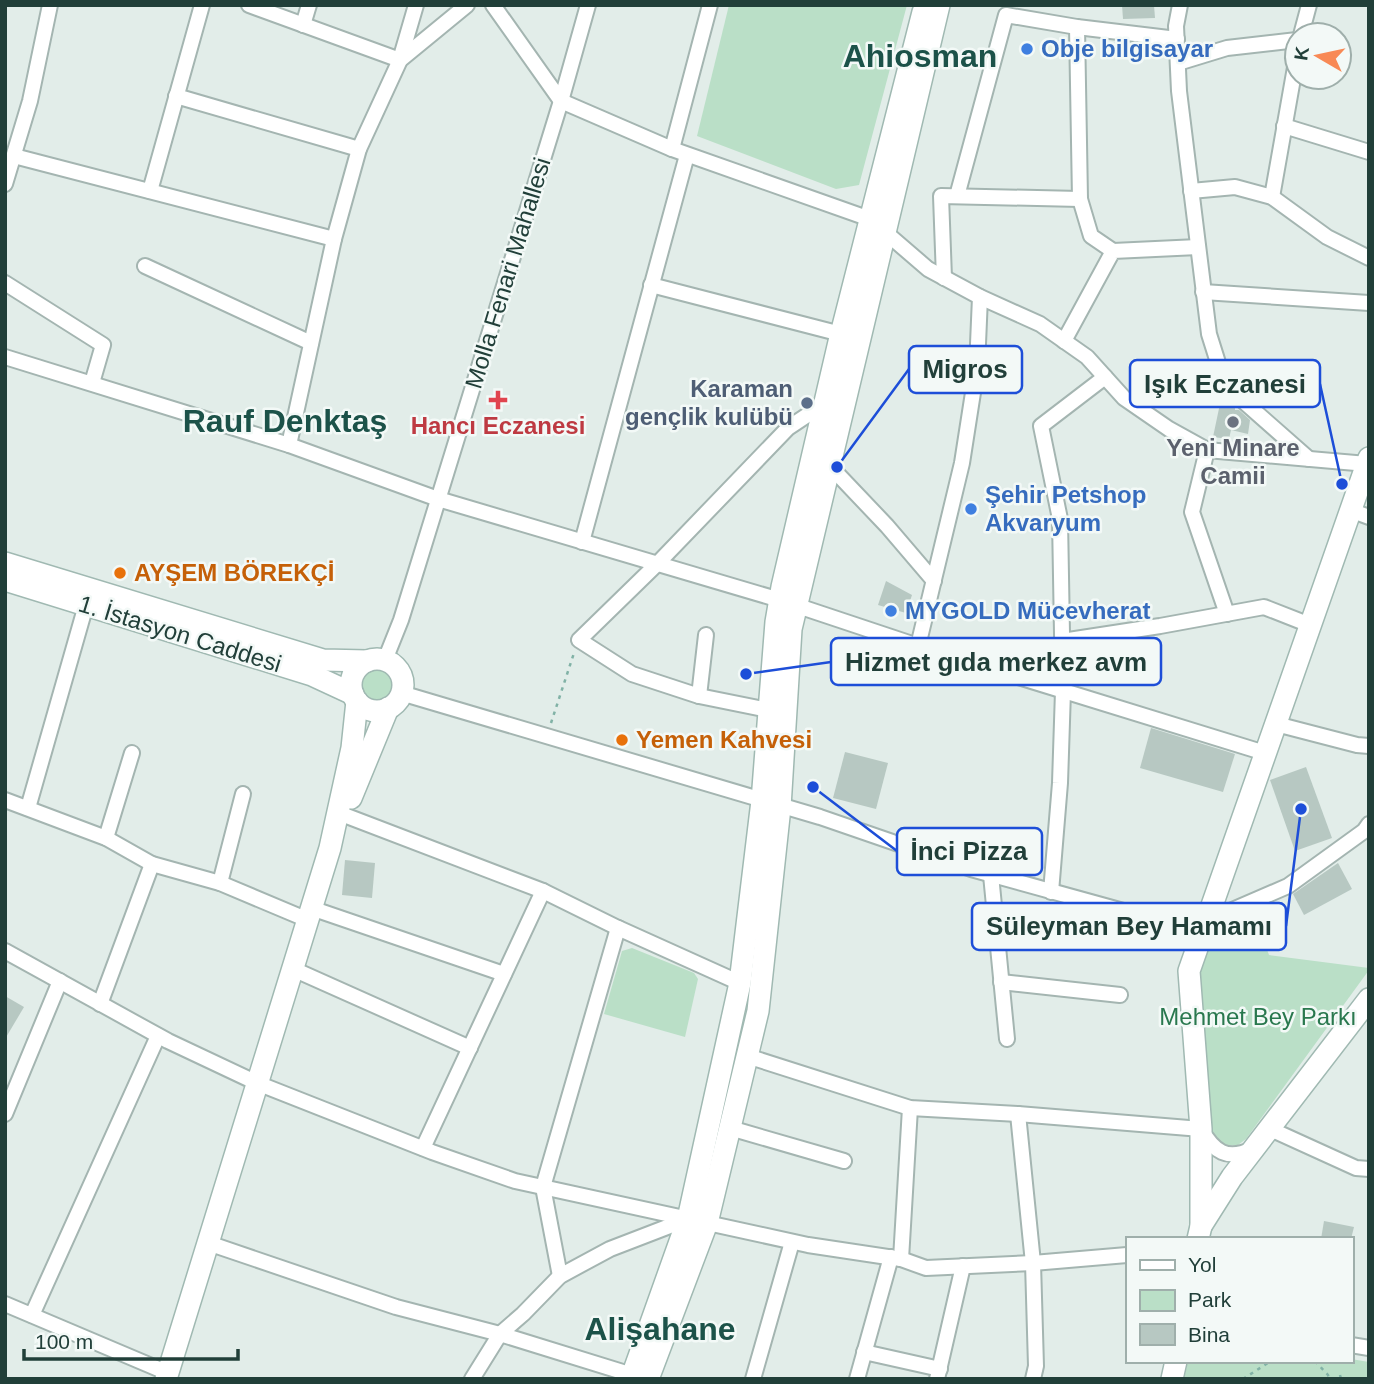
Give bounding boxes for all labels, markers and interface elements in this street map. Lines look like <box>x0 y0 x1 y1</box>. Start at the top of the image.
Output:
north arrow <box>1283 21 1353 91</box>
place label: Obje bilgisayar <box>1041 35 1213 62</box>
district label: Ahiosman <box>843 38 997 74</box>
marker: Obje bilgisayar <box>1019 41 1035 57</box>
text: K <box>1290 45 1313 62</box>
street label: Molla Fenari Mahallesi <box>460 154 556 392</box>
callout: Migros <box>909 346 1022 393</box>
text: Migros <box>922 354 1008 384</box>
callout: Işık Eczanesi <box>1130 360 1320 407</box>
text: Işık Eczanesi <box>1144 369 1306 399</box>
place label: Karaman gençlik kulübü <box>625 375 793 430</box>
marker: Hancı Eczanesi <box>490 392 506 408</box>
marker: Karaman gençlik kulübü <box>799 395 815 411</box>
district label: Rauf Denktaş <box>183 403 387 439</box>
place label: Hancı Eczanesi <box>411 412 585 439</box>
marker: Yeni Minare Camii <box>1225 414 1241 430</box>
place label: Yeni Minare Camii <box>1166 434 1300 489</box>
place label: Şehir Petshop Akvaryum <box>985 481 1146 536</box>
marker: Şehir Petshop Akvaryum <box>963 501 979 517</box>
place label: AYŞEM BÖREKÇİ <box>134 559 334 586</box>
marker: AYŞEM BÖREKÇİ <box>112 565 128 581</box>
street label: 1. İstasyon Caddesi <box>75 590 285 677</box>
place label: MYGOLD Mücevherat <box>905 597 1150 624</box>
marker: MYGOLD Mücevherat <box>883 603 899 619</box>
callout: Hizmet gıda merkez avm <box>831 638 1161 685</box>
text: Hizmet gıda merkez avm <box>845 647 1147 677</box>
place label: Yemen Kahvesi <box>636 726 812 753</box>
marker: Yemen Kahvesi <box>614 732 630 748</box>
callout: İnci Pizza <box>897 828 1042 875</box>
text: İnci Pizza <box>910 836 1028 866</box>
callout: Süleyman Bey Hamamı <box>972 903 1286 950</box>
text: Süleyman Bey Hamamı <box>986 911 1272 941</box>
park label: Mehmet Bey Parkı <box>1159 1003 1357 1030</box>
legend <box>1126 1237 1353 1363</box>
text: Yol <box>1188 1253 1216 1276</box>
text: Park <box>1188 1288 1232 1311</box>
district label: Alişahane <box>584 1311 736 1347</box>
scale bar <box>24 1318 238 1362</box>
text: Bina <box>1188 1323 1230 1346</box>
text: 100 m <box>35 1330 93 1353</box>

